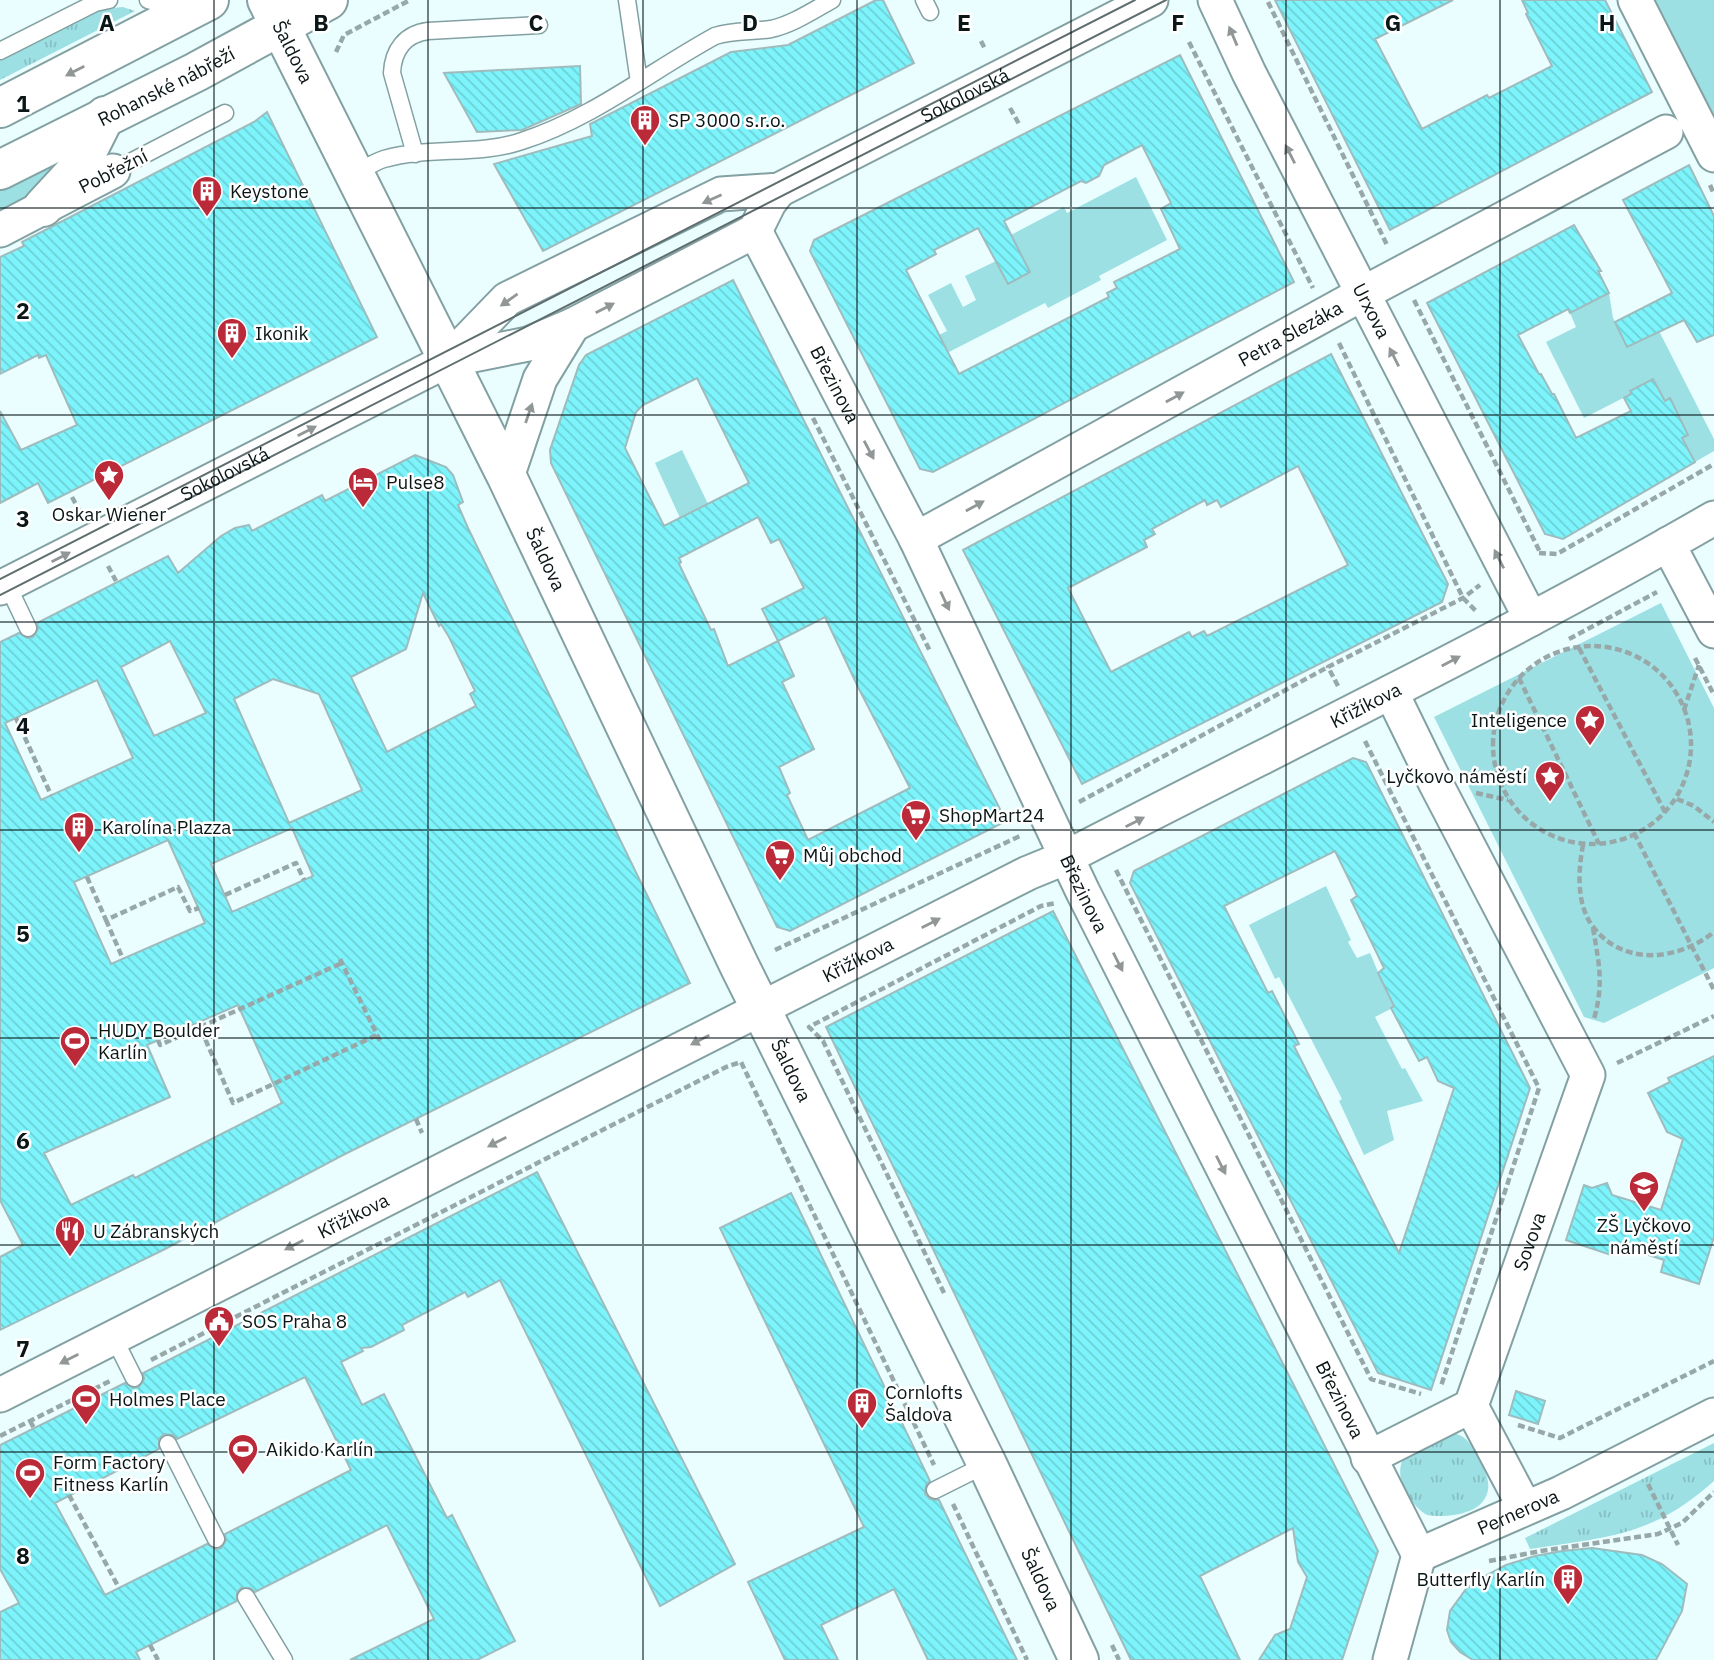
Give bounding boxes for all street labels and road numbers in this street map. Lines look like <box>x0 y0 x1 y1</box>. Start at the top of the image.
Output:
street label: Šaldova <box>267 16 319 87</box>
street label: Rohanské nábřeží <box>93 41 239 131</box>
street label: Sokolovská <box>916 62 1013 128</box>
street label: Pobřežní <box>74 143 152 199</box>
street label: Urxova <box>1348 279 1396 342</box>
street label: Petra Slezáka <box>1234 295 1347 372</box>
street label: Březinova <box>805 342 865 427</box>
street label: Sokolovská <box>176 441 273 506</box>
street label: Šaldova <box>521 524 571 595</box>
street label: Křižíkova <box>1326 677 1405 733</box>
street label: Březinova <box>1055 851 1114 937</box>
street label: Křižíkova <box>818 931 897 988</box>
street label: Šaldova <box>766 1035 817 1106</box>
street label: Křižíkova <box>313 1188 393 1244</box>
street label: Sovova <box>1508 1209 1551 1274</box>
street label: Březinova <box>1311 1357 1370 1442</box>
street label: Pernerova <box>1474 1483 1562 1540</box>
street label: Šaldova <box>1016 1544 1066 1615</box>

